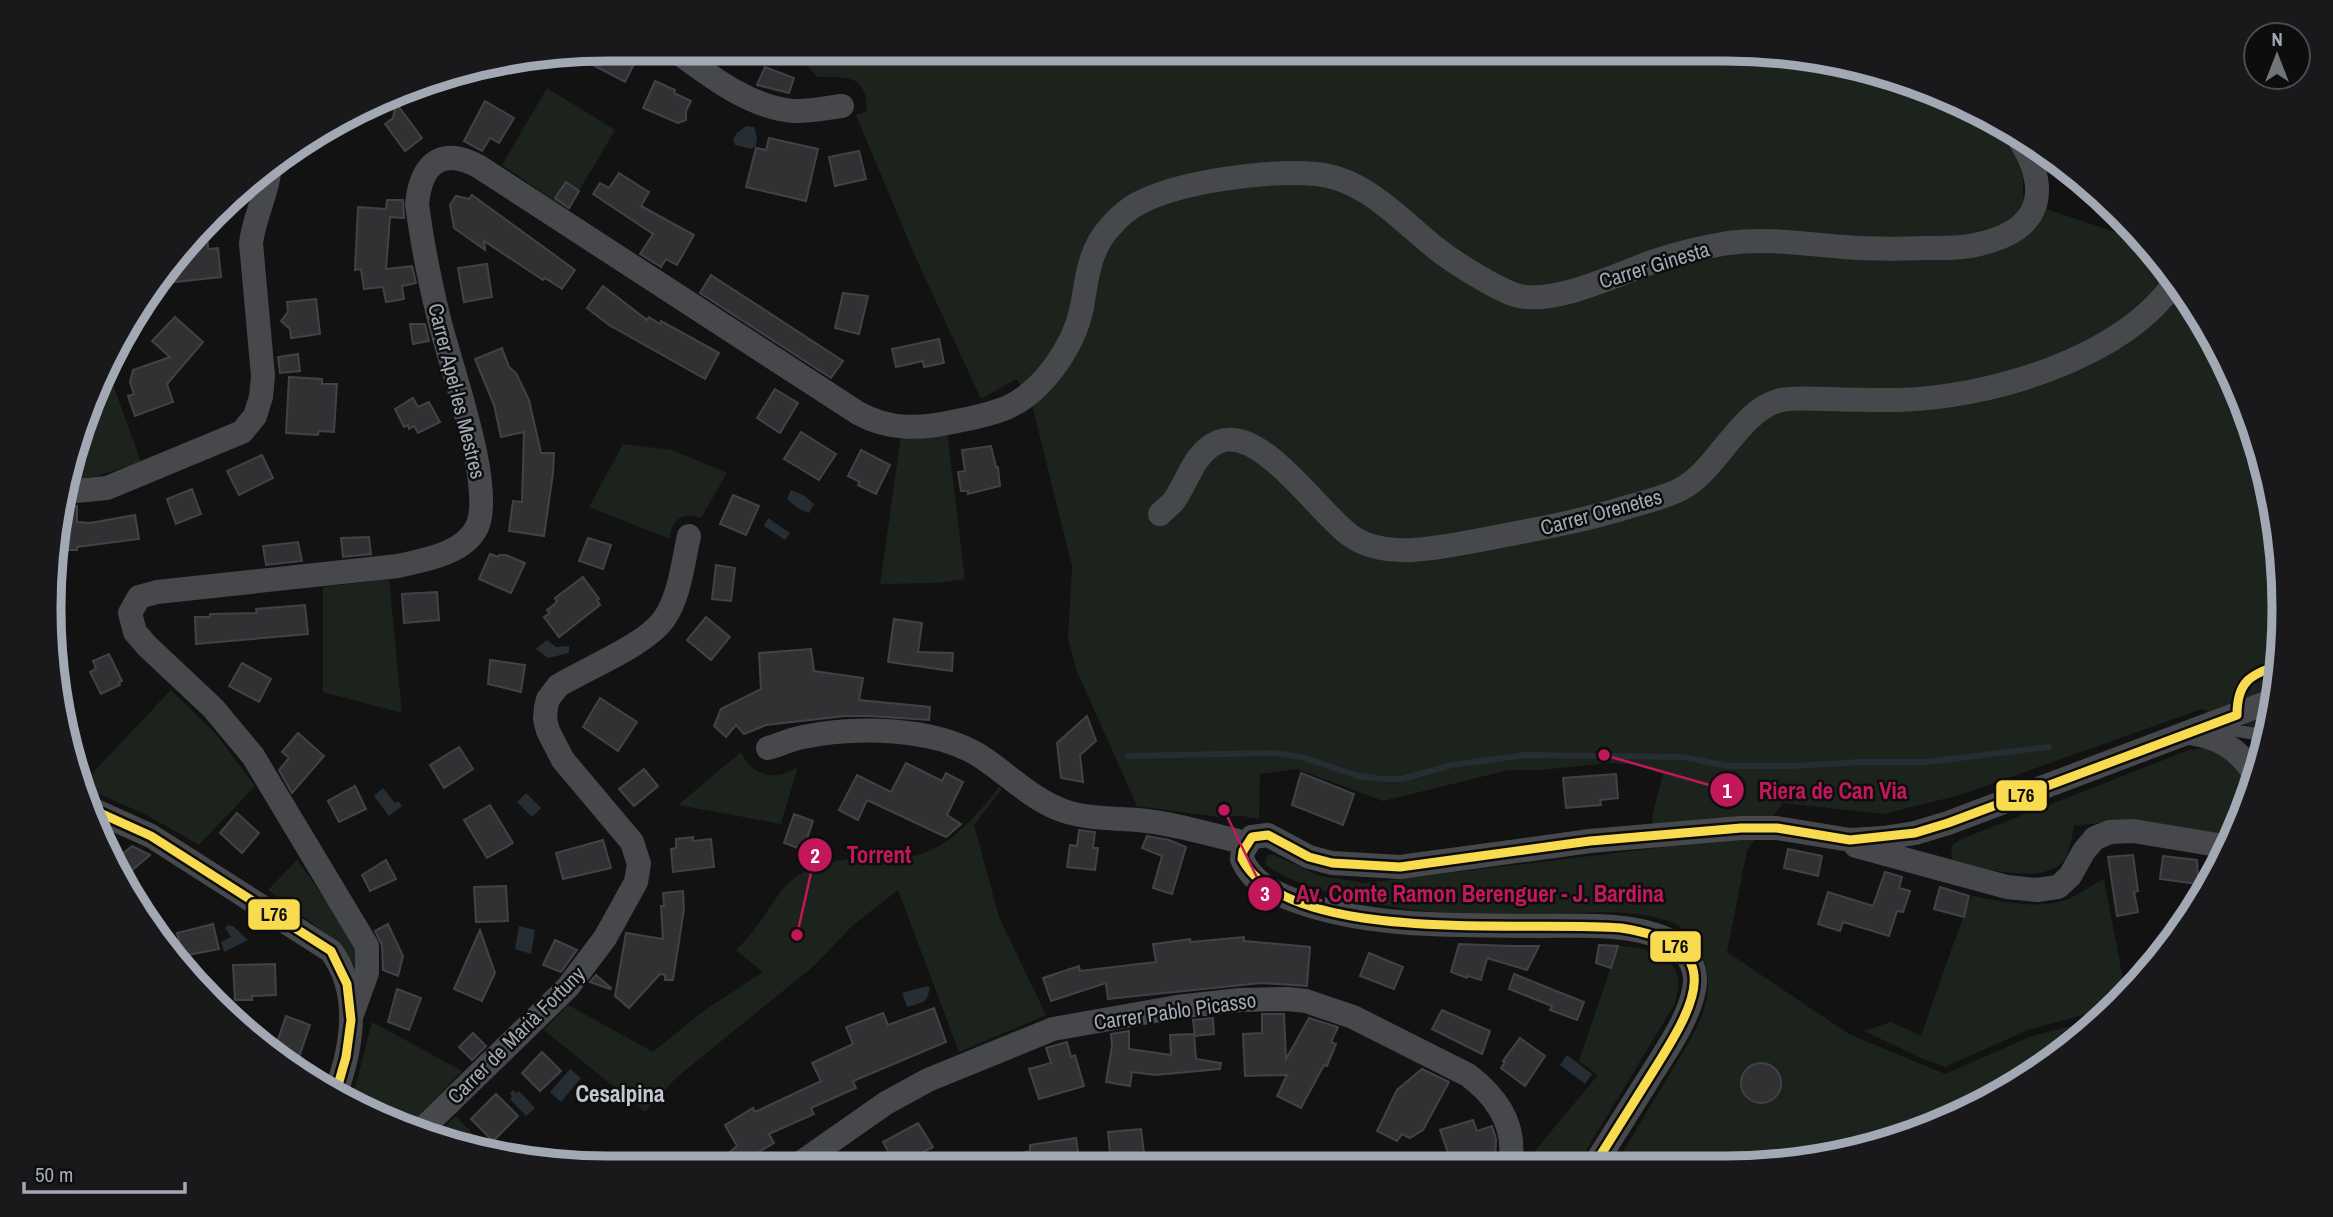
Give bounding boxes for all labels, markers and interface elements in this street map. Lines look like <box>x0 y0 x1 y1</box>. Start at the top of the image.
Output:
north arrow <box>2242 21 2312 91</box>
text: N <box>2271 26 2283 52</box>
street label: Carrer Ginesta <box>1595 234 1713 296</box>
street label: Carrer Apel·les Mestres <box>421 300 493 482</box>
street label: Carrer Orenetes <box>1537 482 1665 542</box>
callout: Riera de Can Via <box>1709 768 1921 812</box>
text: Riera de Can Via <box>1759 775 1908 806</box>
text: 1 <box>1722 776 1732 805</box>
line badge: L76 <box>1995 779 2048 812</box>
text: L76 <box>2008 782 2035 808</box>
callout: Torrent <box>798 833 925 877</box>
text: Torrent <box>847 839 911 870</box>
text: 2 <box>810 841 820 870</box>
callout: Av. Comte Ramon Berenguer - J. Bardina <box>1247 872 1678 916</box>
text: Av. Comte Ramon Berenguer - J. Bardina <box>1296 878 1664 909</box>
text: 3 <box>1260 879 1270 908</box>
line badge: L76 <box>247 898 301 931</box>
text: L76 <box>261 901 288 927</box>
line badge: L76 <box>1649 930 1702 963</box>
text: L76 <box>1662 933 1689 959</box>
street label: Carrer de Marià Fortuny <box>441 959 592 1110</box>
street label: Carrer Pablo Picasso <box>1092 985 1258 1037</box>
district label: Cesalpina <box>575 1078 665 1109</box>
scale bar <box>24 1150 186 1194</box>
text: 50 m <box>35 1160 73 1189</box>

